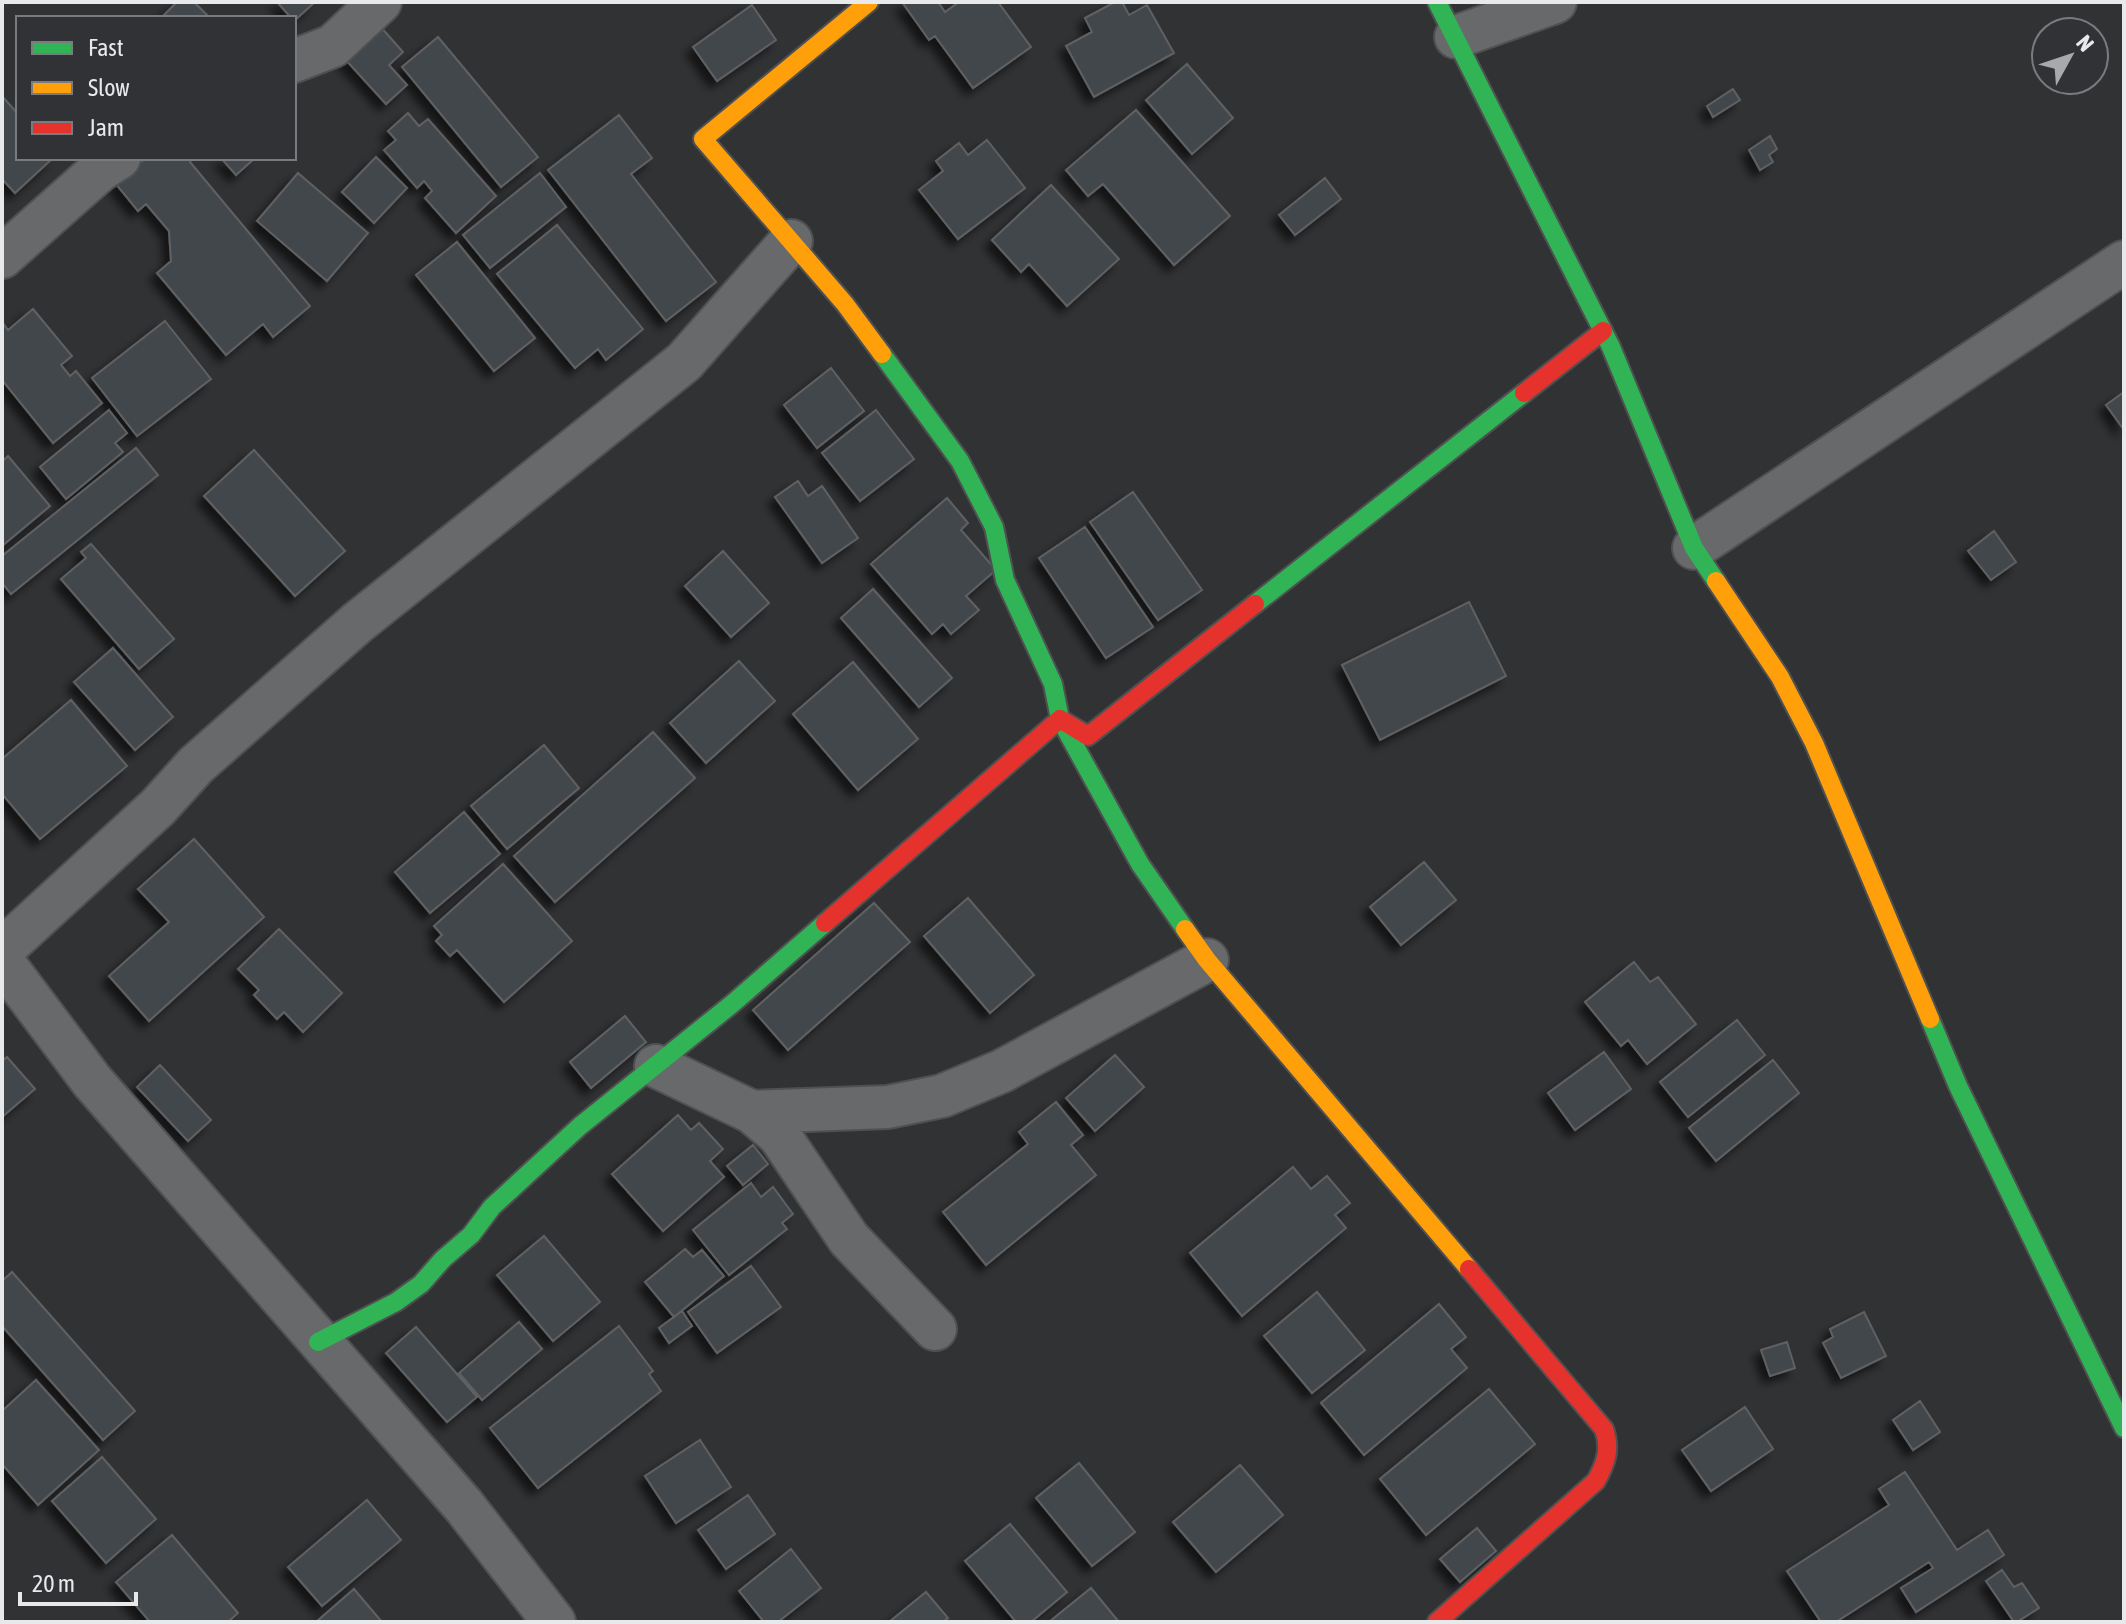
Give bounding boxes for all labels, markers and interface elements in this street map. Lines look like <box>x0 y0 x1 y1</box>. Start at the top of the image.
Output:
legend <box>16 16 296 160</box>
north arrow <box>2030 16 2110 96</box>
text: N <box>2071 30 2099 56</box>
text: Fast <box>88 34 124 61</box>
text: Slow <box>88 74 130 101</box>
text: Jam <box>88 114 124 141</box>
scale bar <box>20 1556 136 1606</box>
text: 20 m <box>32 1570 75 1597</box>

